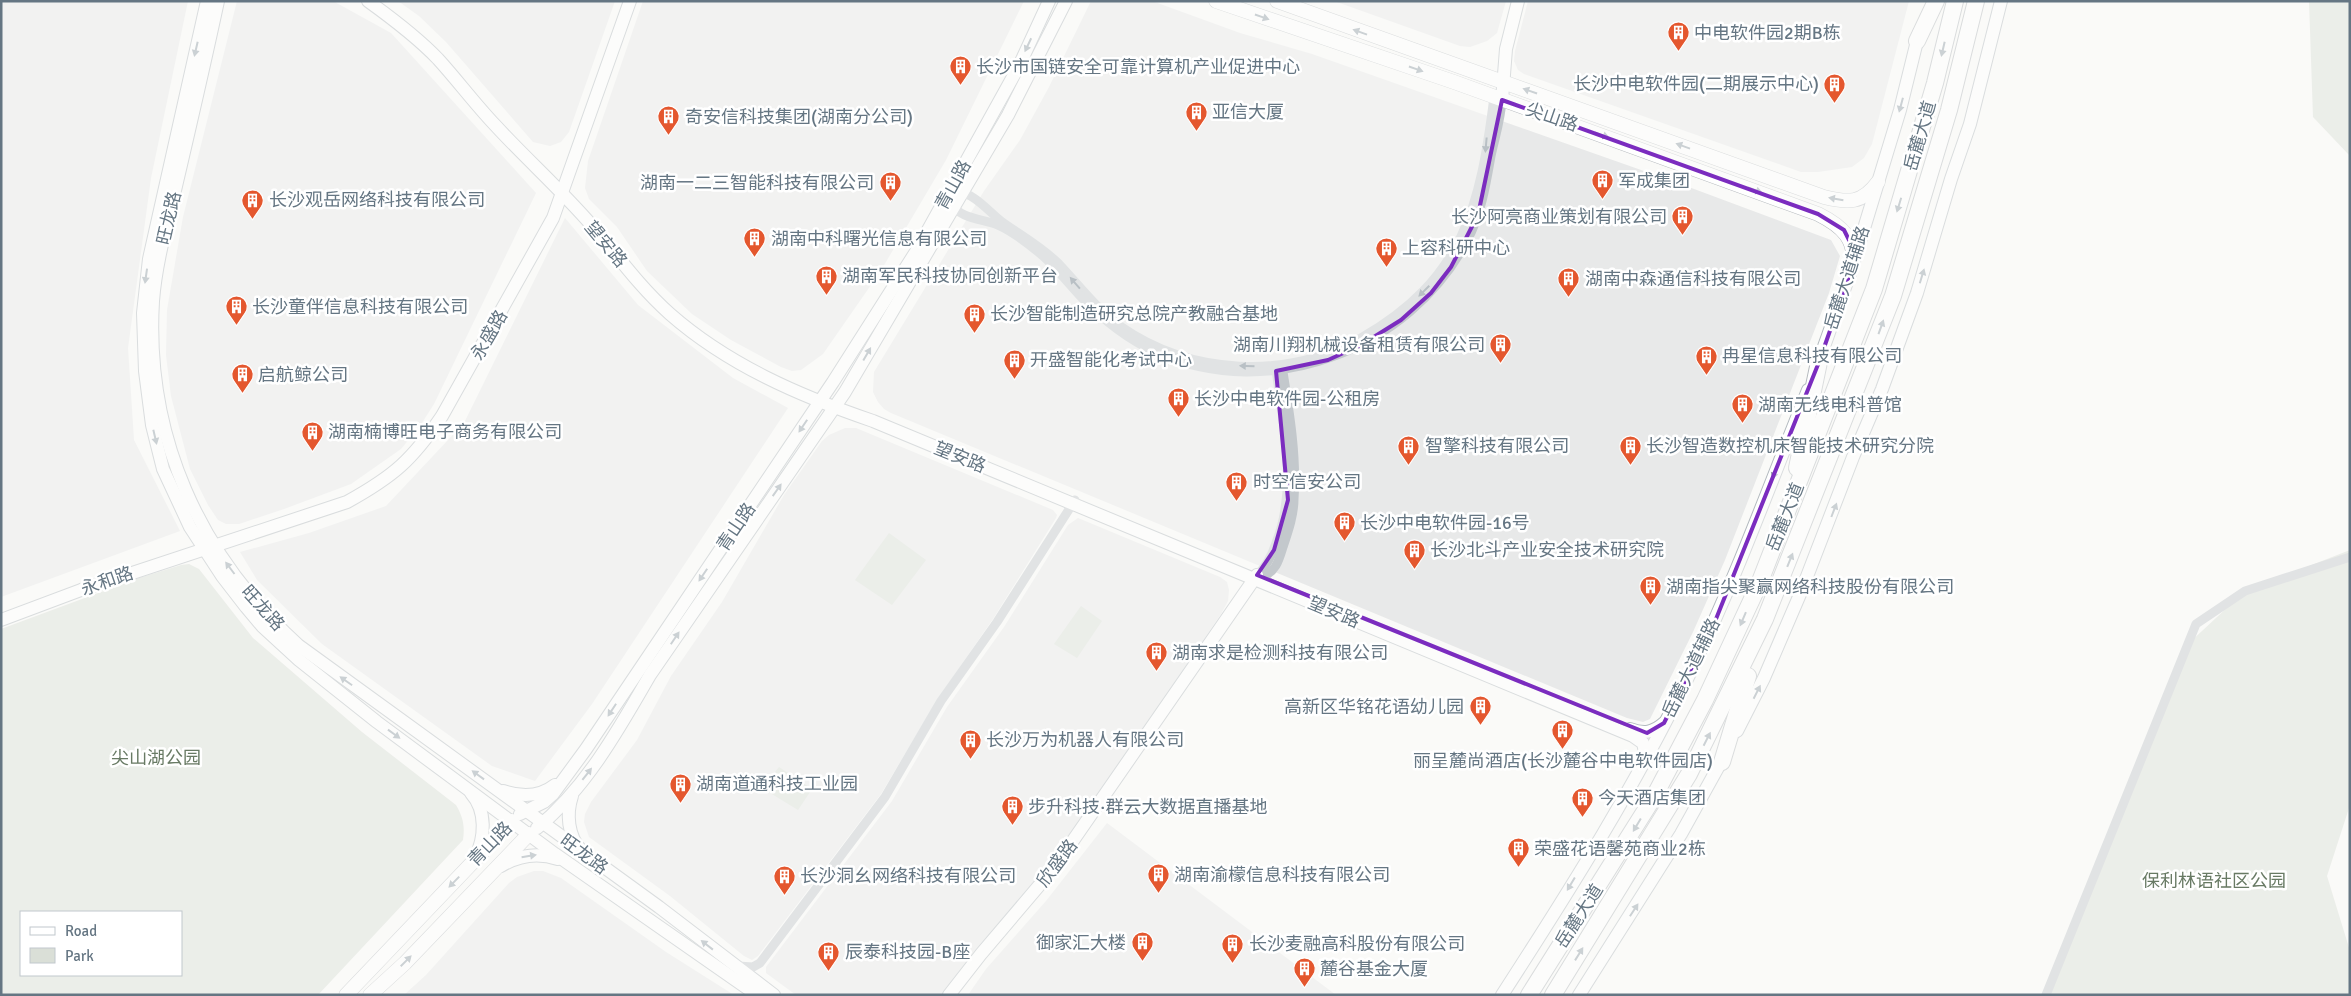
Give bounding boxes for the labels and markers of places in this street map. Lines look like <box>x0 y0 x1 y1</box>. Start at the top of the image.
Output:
building icon: 中电软件园2期B栋 <box>1666 21 1690 52</box>
place label: 中电软件园2期B栋 <box>1694 22 1841 44</box>
building icon: 长沙市国链安全可靠计算机产业促进中心 <box>948 55 972 86</box>
place label: 长沙市国链安全可靠计算机产业促进中心 <box>976 56 1300 78</box>
building icon: 长沙中电软件园(二期展示中心) <box>1823 72 1847 103</box>
place label: 长沙中电软件园(二期展示中心) <box>1573 73 1819 95</box>
building icon: 亚信大厦 <box>1184 100 1208 131</box>
place label: 亚信大厦 <box>1212 101 1284 123</box>
building icon: 奇安信科技集团(湖南分公司) <box>657 105 681 136</box>
place label: 奇安信科技集团(湖南分公司) <box>685 106 913 128</box>
building icon: 军成集团 <box>1590 169 1614 200</box>
place label: 军成集团 <box>1618 170 1690 192</box>
building icon: 湖南一二三智能科技有限公司 <box>878 171 902 202</box>
place label: 湖南一二三智能科技有限公司 <box>640 172 874 194</box>
building icon: 长沙观岳网络科技有限公司 <box>241 188 265 219</box>
place label: 长沙观岳网络科技有限公司 <box>269 189 485 211</box>
building icon: 长沙阿亮商业策划有限公司 <box>1671 205 1695 236</box>
place label: 长沙阿亮商业策划有限公司 <box>1451 206 1667 228</box>
building icon: 湖南中科曙光信息有限公司 <box>743 227 767 258</box>
place label: 湖南中科曙光信息有限公司 <box>771 228 987 250</box>
building icon: 上容科研中心 <box>1374 236 1398 267</box>
place label: 上容科研中心 <box>1402 237 1510 259</box>
building icon: 湖南军民科技协同创新平台 <box>814 264 838 295</box>
place label: 湖南军民科技协同创新平台 <box>842 265 1058 287</box>
building icon: 湖南中森通信科技有限公司 <box>1557 267 1581 298</box>
place label: 湖南中森通信科技有限公司 <box>1585 268 1801 290</box>
building icon: 长沙童伴信息科技有限公司 <box>224 295 248 326</box>
place label: 长沙童伴信息科技有限公司 <box>252 296 468 318</box>
building icon: 长沙智能制造研究总院产教融合基地 <box>962 302 986 333</box>
place label: 长沙智能制造研究总院产教融合基地 <box>990 303 1278 325</box>
building icon: 湖南川翔机械设备租赁有限公司 <box>1489 333 1513 364</box>
place label: 湖南川翔机械设备租赁有限公司 <box>1233 334 1485 356</box>
building icon: 冉星信息科技有限公司 <box>1694 344 1718 375</box>
place label: 冉星信息科技有限公司 <box>1722 345 1902 367</box>
building icon: 开盛智能化考试中心 <box>1002 348 1026 379</box>
place label: 开盛智能化考试中心 <box>1030 349 1192 371</box>
building icon: 启航鲸公司 <box>230 363 254 394</box>
place label: 启航鲸公司 <box>258 364 348 386</box>
building icon: 长沙中电软件园-公租房 <box>1166 387 1190 418</box>
place label: 长沙中电软件园-公租房 <box>1194 388 1380 410</box>
building icon: 湖南无线电科普馆 <box>1730 393 1754 424</box>
place label: 湖南无线电科普馆 <box>1758 394 1902 416</box>
building icon: 湖南楠博旺电子商务有限公司 <box>300 420 324 451</box>
place label: 湖南楠博旺电子商务有限公司 <box>328 421 562 443</box>
building icon: 智擎科技有限公司 <box>1397 434 1421 465</box>
building icon: 长沙智造数控机床智能技术研究分院 <box>1618 434 1642 465</box>
place label: 智擎科技有限公司 <box>1425 435 1569 457</box>
place label: 长沙智造数控机床智能技术研究分院 <box>1646 435 1934 457</box>
building icon: 时空信安公司 <box>1225 470 1249 501</box>
place label: 时空信安公司 <box>1253 471 1361 493</box>
building icon: 长沙中电软件园-16号 <box>1332 511 1356 542</box>
place label: 长沙中电软件园-16号 <box>1360 512 1530 534</box>
building icon: 长沙北斗产业安全技术研究院 <box>1402 538 1426 569</box>
place label: 长沙北斗产业安全技术研究院 <box>1430 539 1664 561</box>
building icon: 湖南指尖聚赢网络科技股份有限公司 <box>1638 575 1662 606</box>
place label: 湖南指尖聚赢网络科技股份有限公司 <box>1666 576 1954 598</box>
building icon: 湖南求是检测科技有限公司 <box>1144 641 1168 672</box>
place label: 湖南求是检测科技有限公司 <box>1172 642 1388 664</box>
building icon: 高新区华铭花语幼儿园 <box>1468 695 1492 726</box>
place label: 高新区华铭花语幼儿园 <box>1284 696 1464 718</box>
building icon: 丽呈麓尚酒店(长沙麓谷中电软件园店) <box>1551 719 1575 750</box>
building icon: 长沙万为机器人有限公司 <box>958 728 982 759</box>
place label: 长沙万为机器人有限公司 <box>986 729 1184 751</box>
place label: 丽呈麓尚酒店(长沙麓谷中电软件园店) <box>1413 750 1713 772</box>
building icon: 湖南道通科技工业园 <box>668 772 692 803</box>
place label: 湖南道通科技工业园 <box>696 773 858 795</box>
building icon: 今天酒店集团 <box>1570 786 1594 817</box>
place label: 今天酒店集团 <box>1598 787 1706 809</box>
building icon: 步升科技·群云大数据直播基地 <box>1000 795 1024 826</box>
place label: 步升科技·群云大数据直播基地 <box>1028 796 1267 818</box>
building icon: 荣盛花语馨苑商业2栋 <box>1506 837 1530 868</box>
place label: 荣盛花语馨苑商业2栋 <box>1534 838 1706 860</box>
building icon: 湖南渝檬信息科技有限公司 <box>1146 863 1170 894</box>
building icon: 长沙洞幺网络科技有限公司 <box>772 864 796 895</box>
place label: 湖南渝檬信息科技有限公司 <box>1174 864 1390 886</box>
place label: 长沙洞幺网络科技有限公司 <box>800 865 1016 887</box>
building icon: 御家汇大楼 <box>1130 931 1154 962</box>
place label: 御家汇大楼 <box>1036 932 1126 954</box>
building icon: 长沙麦融高科股份有限公司 <box>1221 932 1245 963</box>
place label: 长沙麦融高科股份有限公司 <box>1249 933 1465 955</box>
building icon: 辰泰科技园-B座 <box>817 940 841 971</box>
place label: 辰泰科技园-B座 <box>845 941 970 963</box>
building icon: 麓谷基金大厦 <box>1292 957 1316 988</box>
place label: 麓谷基金大厦 <box>1320 958 1428 980</box>

